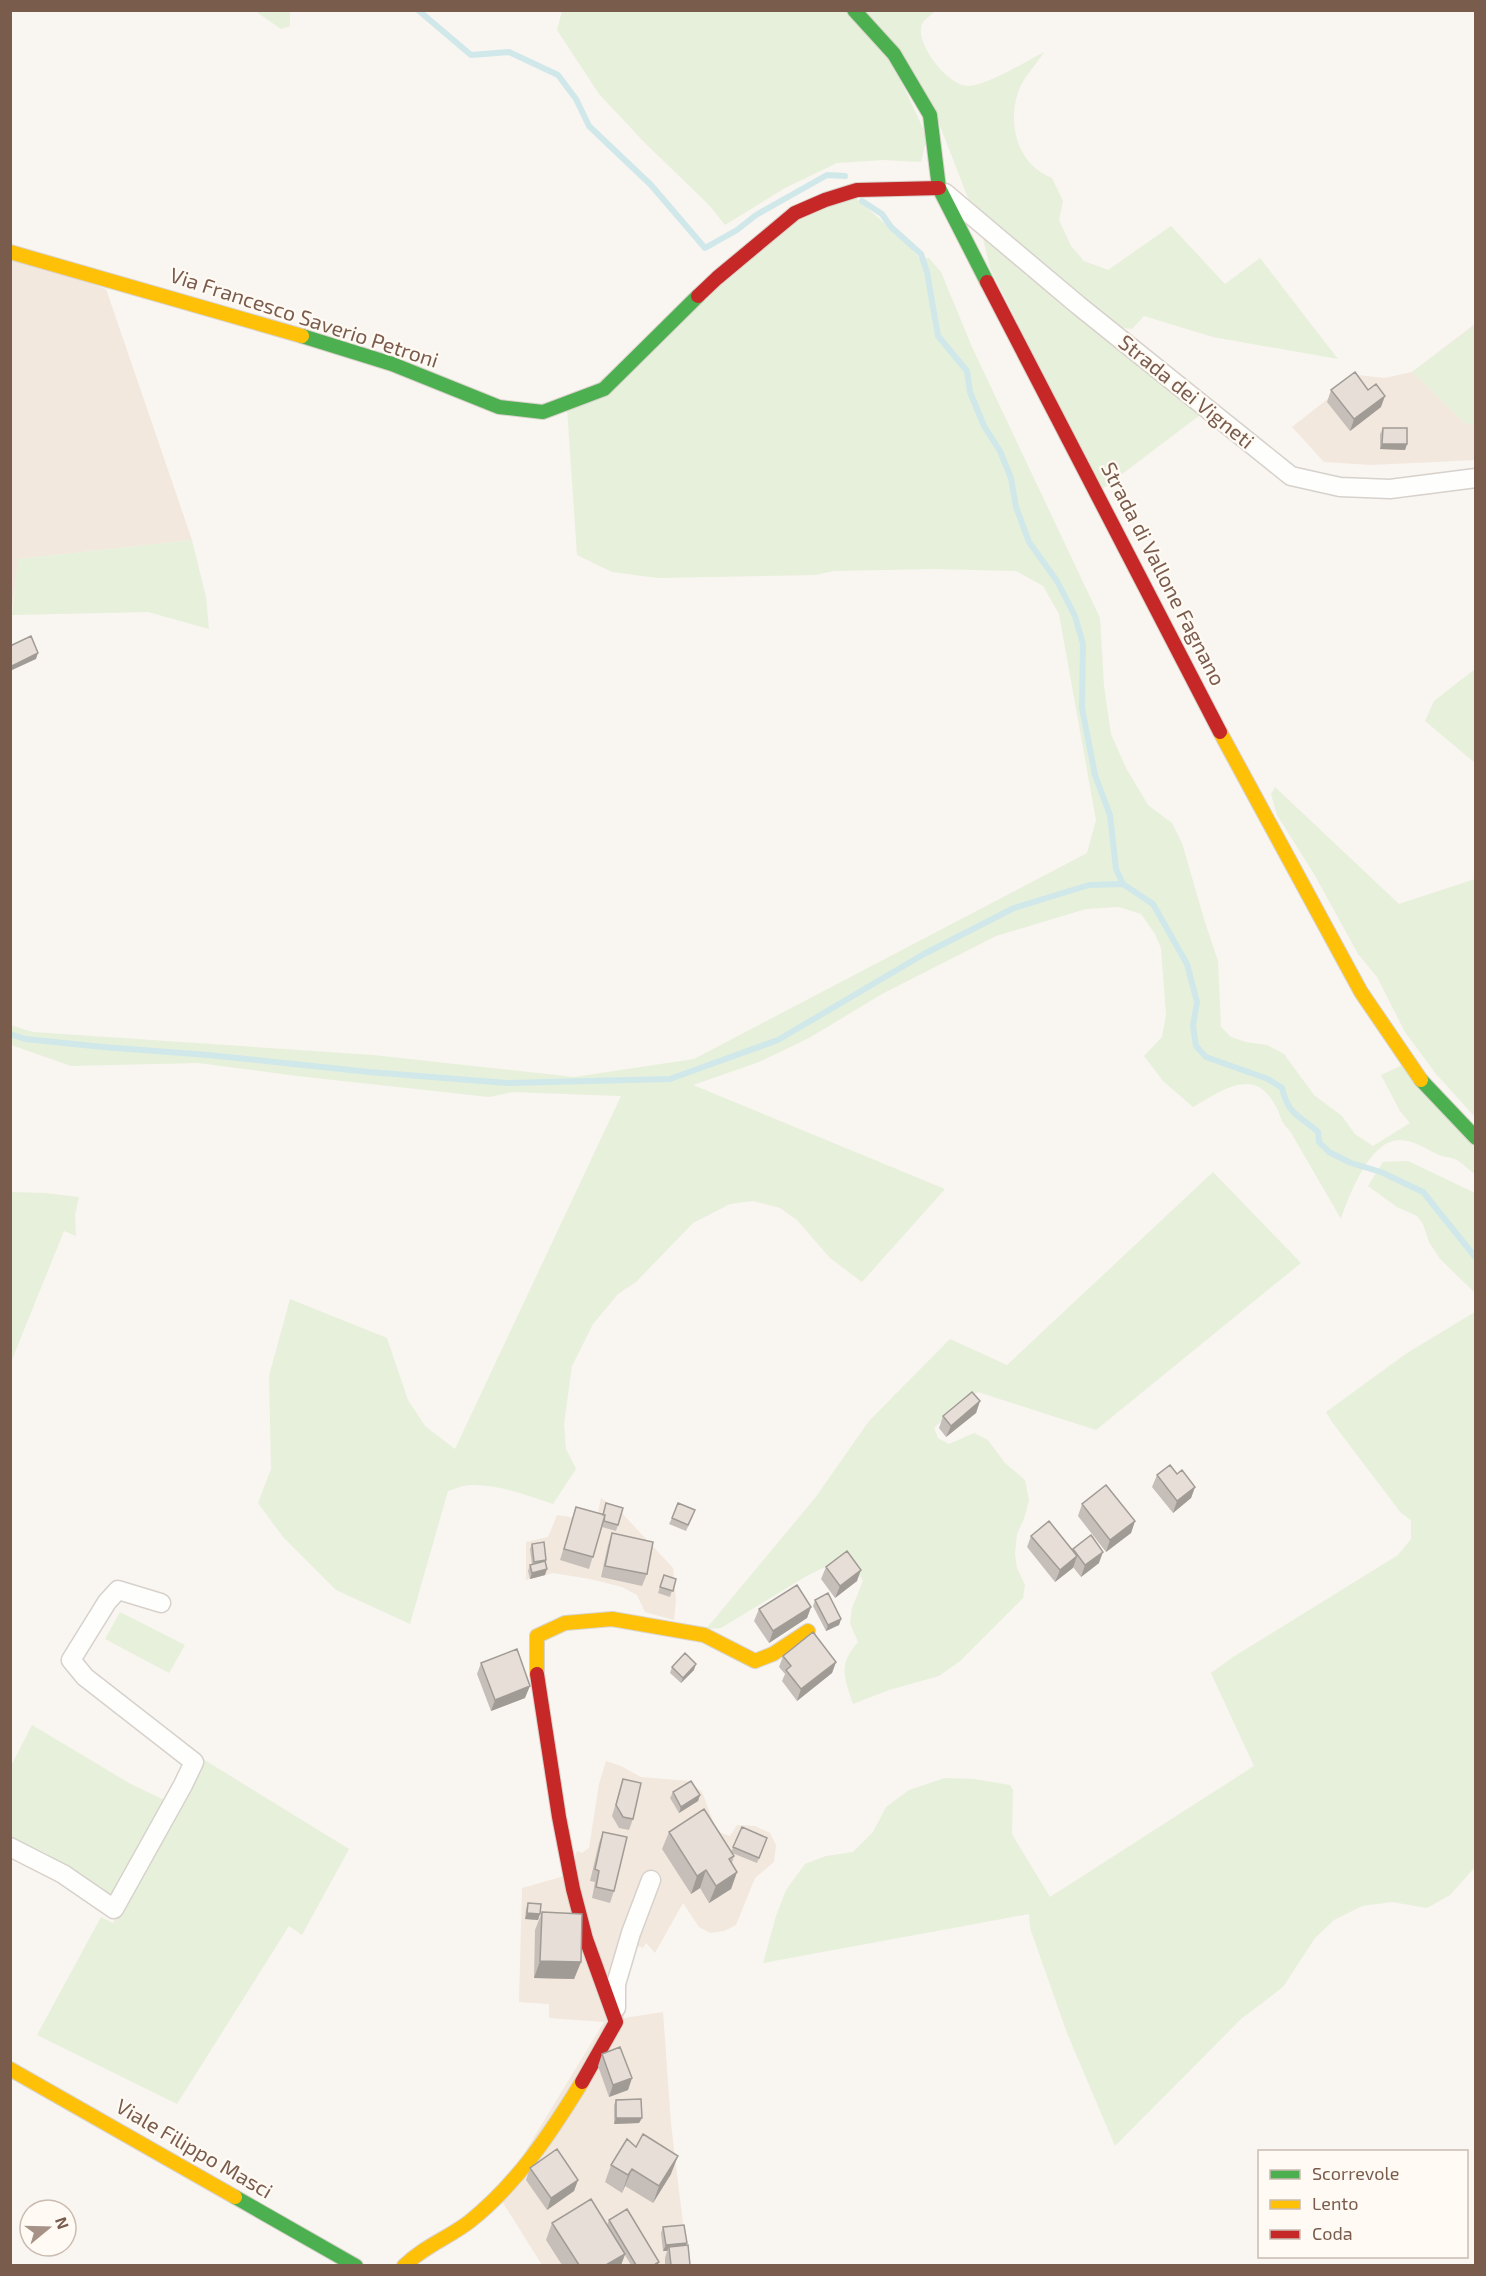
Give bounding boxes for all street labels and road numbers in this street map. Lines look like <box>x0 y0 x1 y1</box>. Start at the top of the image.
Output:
street label: Via Francesco Saverio Petroni <box>167 261 442 372</box>
street label: Strada dei Vigneti <box>1114 329 1260 453</box>
street label: Strada di Vallone Fagnano <box>1097 457 1232 689</box>
street label: Viale Filippo Masci <box>112 2093 278 2203</box>

